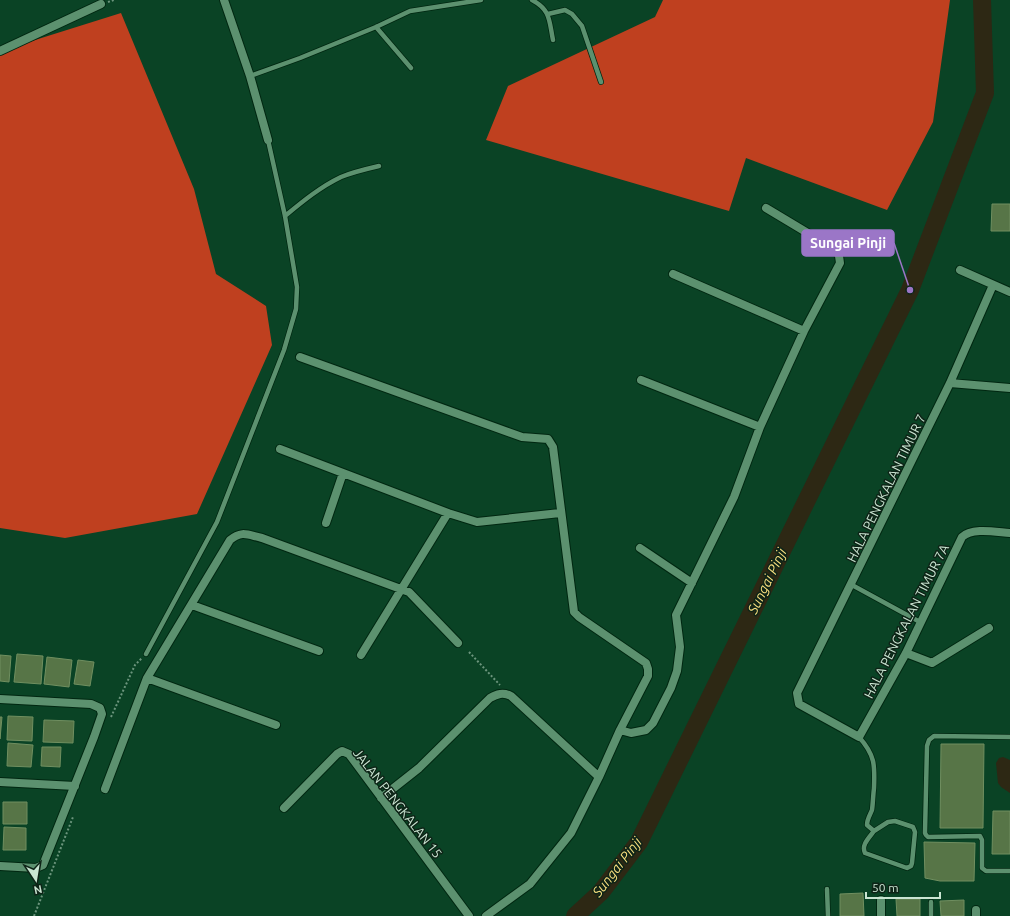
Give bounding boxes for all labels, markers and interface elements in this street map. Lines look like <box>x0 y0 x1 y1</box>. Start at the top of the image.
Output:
callout: Sungai Pinji <box>802 230 894 256</box>
text: Sungai Pinji <box>810 235 886 251</box>
street label: HALA PENGKALAN TIMUR 7 <box>844 412 928 564</box>
street label: HALA PENGKALAN TIMUR 7A <box>861 541 951 700</box>
water label: Sungai Pinji <box>744 545 790 617</box>
street label: JALAN PENGKALAN 15 <box>351 746 445 860</box>
water label: Sungai Pinji <box>588 834 645 901</box>
north arrow <box>16 860 56 900</box>
scale bar <box>866 874 940 900</box>
text: 50 m <box>872 881 899 894</box>
text: N <box>33 883 43 897</box>

